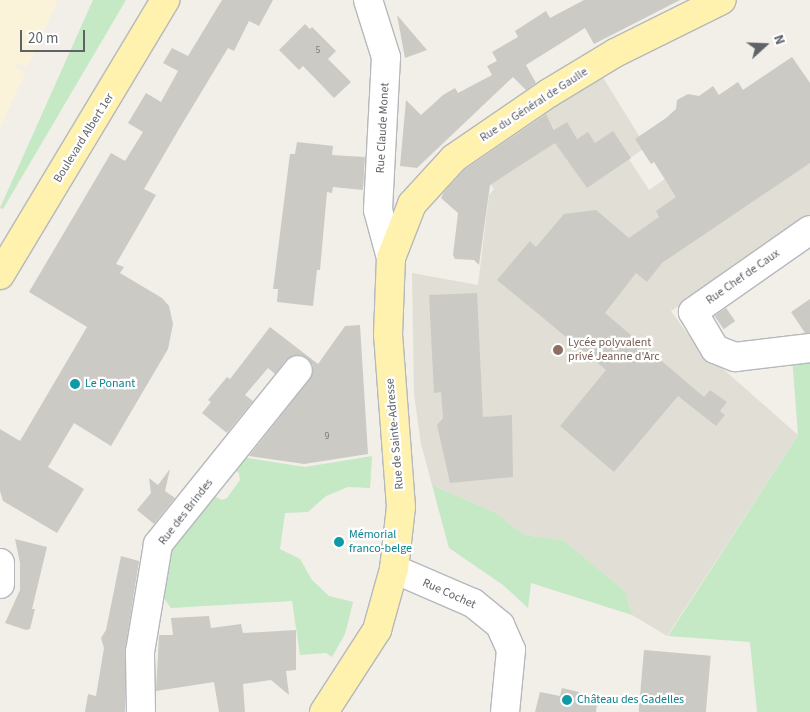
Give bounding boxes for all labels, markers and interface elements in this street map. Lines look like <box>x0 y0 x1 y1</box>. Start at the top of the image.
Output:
scale bar <box>22 20 88 52</box>
north arrow <box>740 20 790 70</box>
text: 20 m <box>28 28 58 49</box>
text: N <box>768 32 790 48</box>
house number: 5 <box>316 45 320 57</box>
street label: Rue du Général de Gaulle <box>477 65 591 145</box>
street label: Rue Claude Monet <box>373 82 393 174</box>
street label: Boulevard Albert 1er <box>51 91 117 185</box>
street label: Rue Chef de Caux <box>703 246 783 308</box>
place label: Lycée polyvalent privé Jeanne d'Arc <box>568 336 660 364</box>
marker: Lycée polyvalent privé Jeanne d'Arc <box>552 344 564 356</box>
place label: Le Ponant <box>85 377 135 391</box>
marker: Le Ponant <box>69 378 81 390</box>
street label: Rue de Sainte-Adresse <box>383 378 407 490</box>
house number: 9 <box>325 431 329 443</box>
street label: Rue des Brindes <box>156 476 216 548</box>
place label: Mémorial franco-belge <box>349 528 412 556</box>
marker: Mémorial franco-belge <box>333 536 345 548</box>
street label: Rue Cochet <box>420 576 478 612</box>
place label: Château des Gadelles <box>577 693 684 707</box>
marker: Château des Gadelles <box>561 694 573 706</box>

